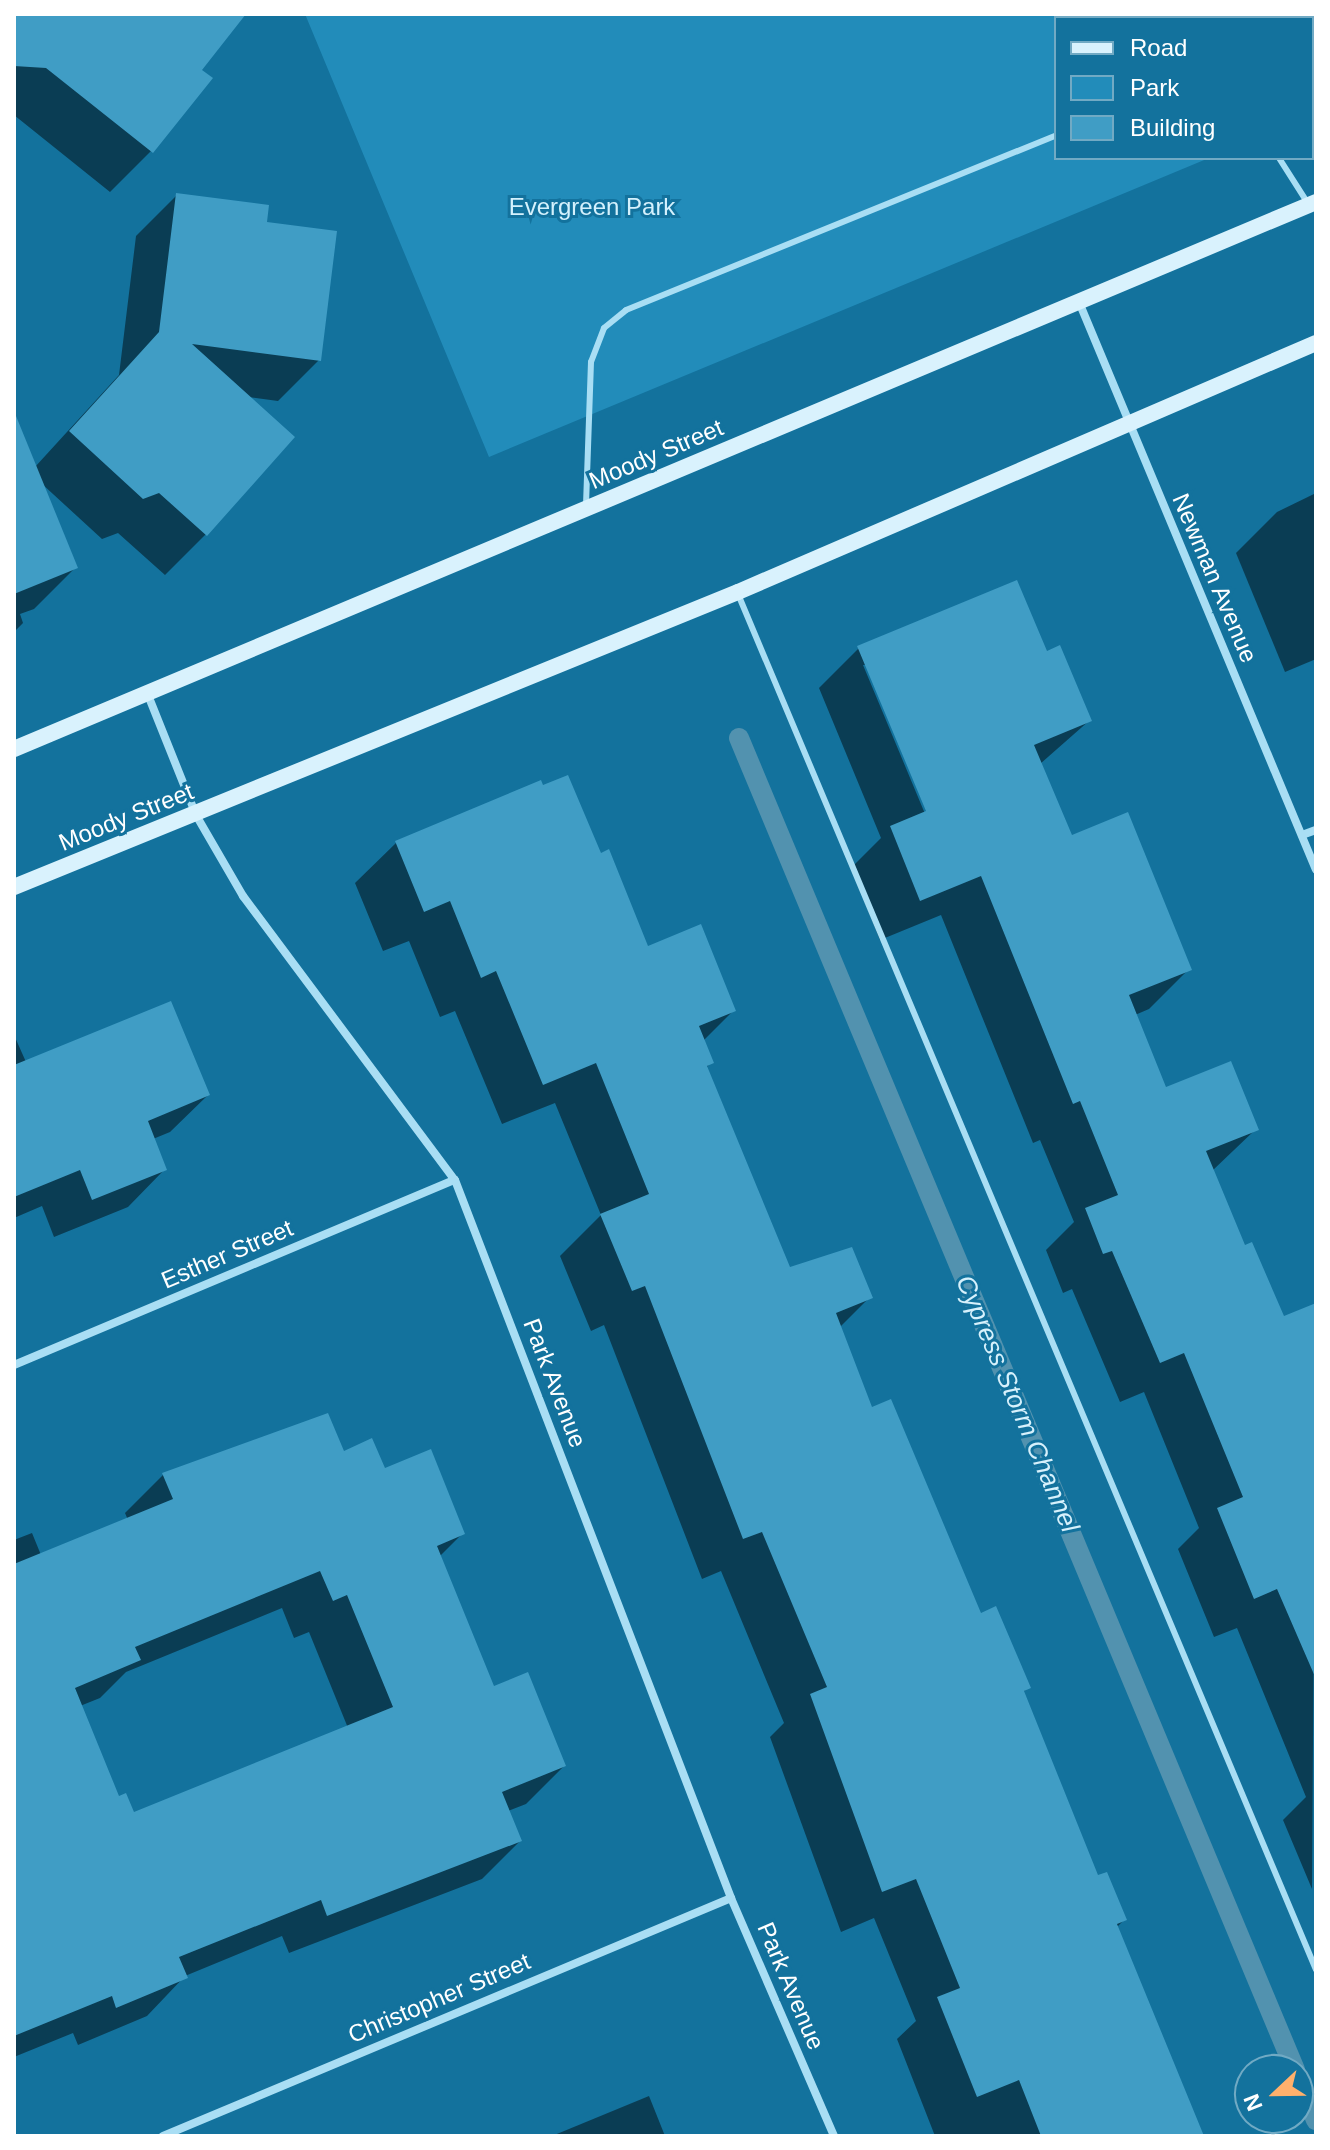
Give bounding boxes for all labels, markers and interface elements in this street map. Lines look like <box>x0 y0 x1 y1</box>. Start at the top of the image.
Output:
legend <box>1054 16 1314 160</box>
text: Road <box>1130 34 1187 61</box>
text: Park <box>1130 74 1179 101</box>
text: Building <box>1130 114 1215 141</box>
park label: Evergreen Park <box>509 193 675 221</box>
street label: Moody Street <box>585 413 727 495</box>
street label: Newman Avenue <box>1166 488 1264 668</box>
street label: Moody Street <box>54 777 198 857</box>
street label: Esther Street <box>157 1213 297 1295</box>
water label: Cypress Storm Channel <box>949 1271 1085 1537</box>
street label: Park Avenue <box>517 1314 593 1452</box>
street label: Park Avenue <box>751 1917 831 2055</box>
street label: Christopher Street <box>344 1947 534 2049</box>
north arrow <box>1234 2054 1314 2134</box>
text: N <box>1239 2090 1268 2114</box>

